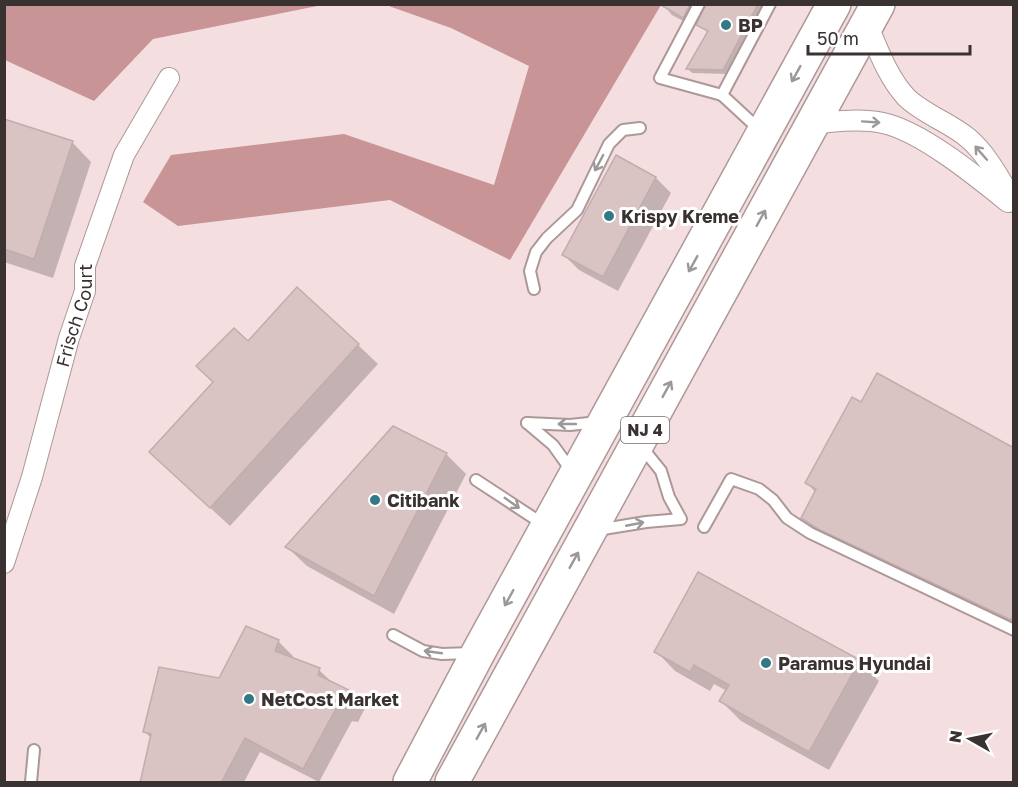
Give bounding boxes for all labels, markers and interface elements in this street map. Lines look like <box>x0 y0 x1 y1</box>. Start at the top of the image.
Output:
place label: BP <box>738 14 763 36</box>
marker: BP <box>719 18 733 32</box>
scale bar <box>808 18 970 56</box>
text: 50 m <box>817 27 859 49</box>
one-way arrow <box>790 65 801 83</box>
one-way arrow <box>861 116 881 127</box>
one-way arrow <box>974 146 988 161</box>
one-way arrow <box>593 154 605 171</box>
place label: Krispy Kreme <box>621 205 739 227</box>
marker: Krispy Kreme <box>602 209 616 223</box>
one-way arrow <box>756 209 767 227</box>
one-way arrow <box>687 255 699 272</box>
street label: Frisch Court <box>51 264 96 369</box>
one-way arrow <box>661 381 673 398</box>
road number: NJ 4 <box>621 417 669 443</box>
one-way arrow <box>558 418 578 430</box>
place label: Citibank <box>387 489 460 511</box>
marker: Citibank <box>368 493 382 507</box>
one-way arrow <box>503 497 520 509</box>
one-way arrow <box>625 518 645 529</box>
one-way arrow <box>569 552 581 569</box>
one-way arrow <box>502 590 514 607</box>
one-way arrow <box>424 647 444 658</box>
place label: Paramus Hyundai <box>778 652 931 674</box>
marker: Paramus Hyundai <box>759 656 773 670</box>
place label: NetCost Market <box>261 688 399 710</box>
marker: NetCost Market <box>242 692 256 706</box>
north arrow <box>940 709 1000 769</box>
one-way arrow <box>475 723 487 740</box>
text: N <box>944 729 966 744</box>

